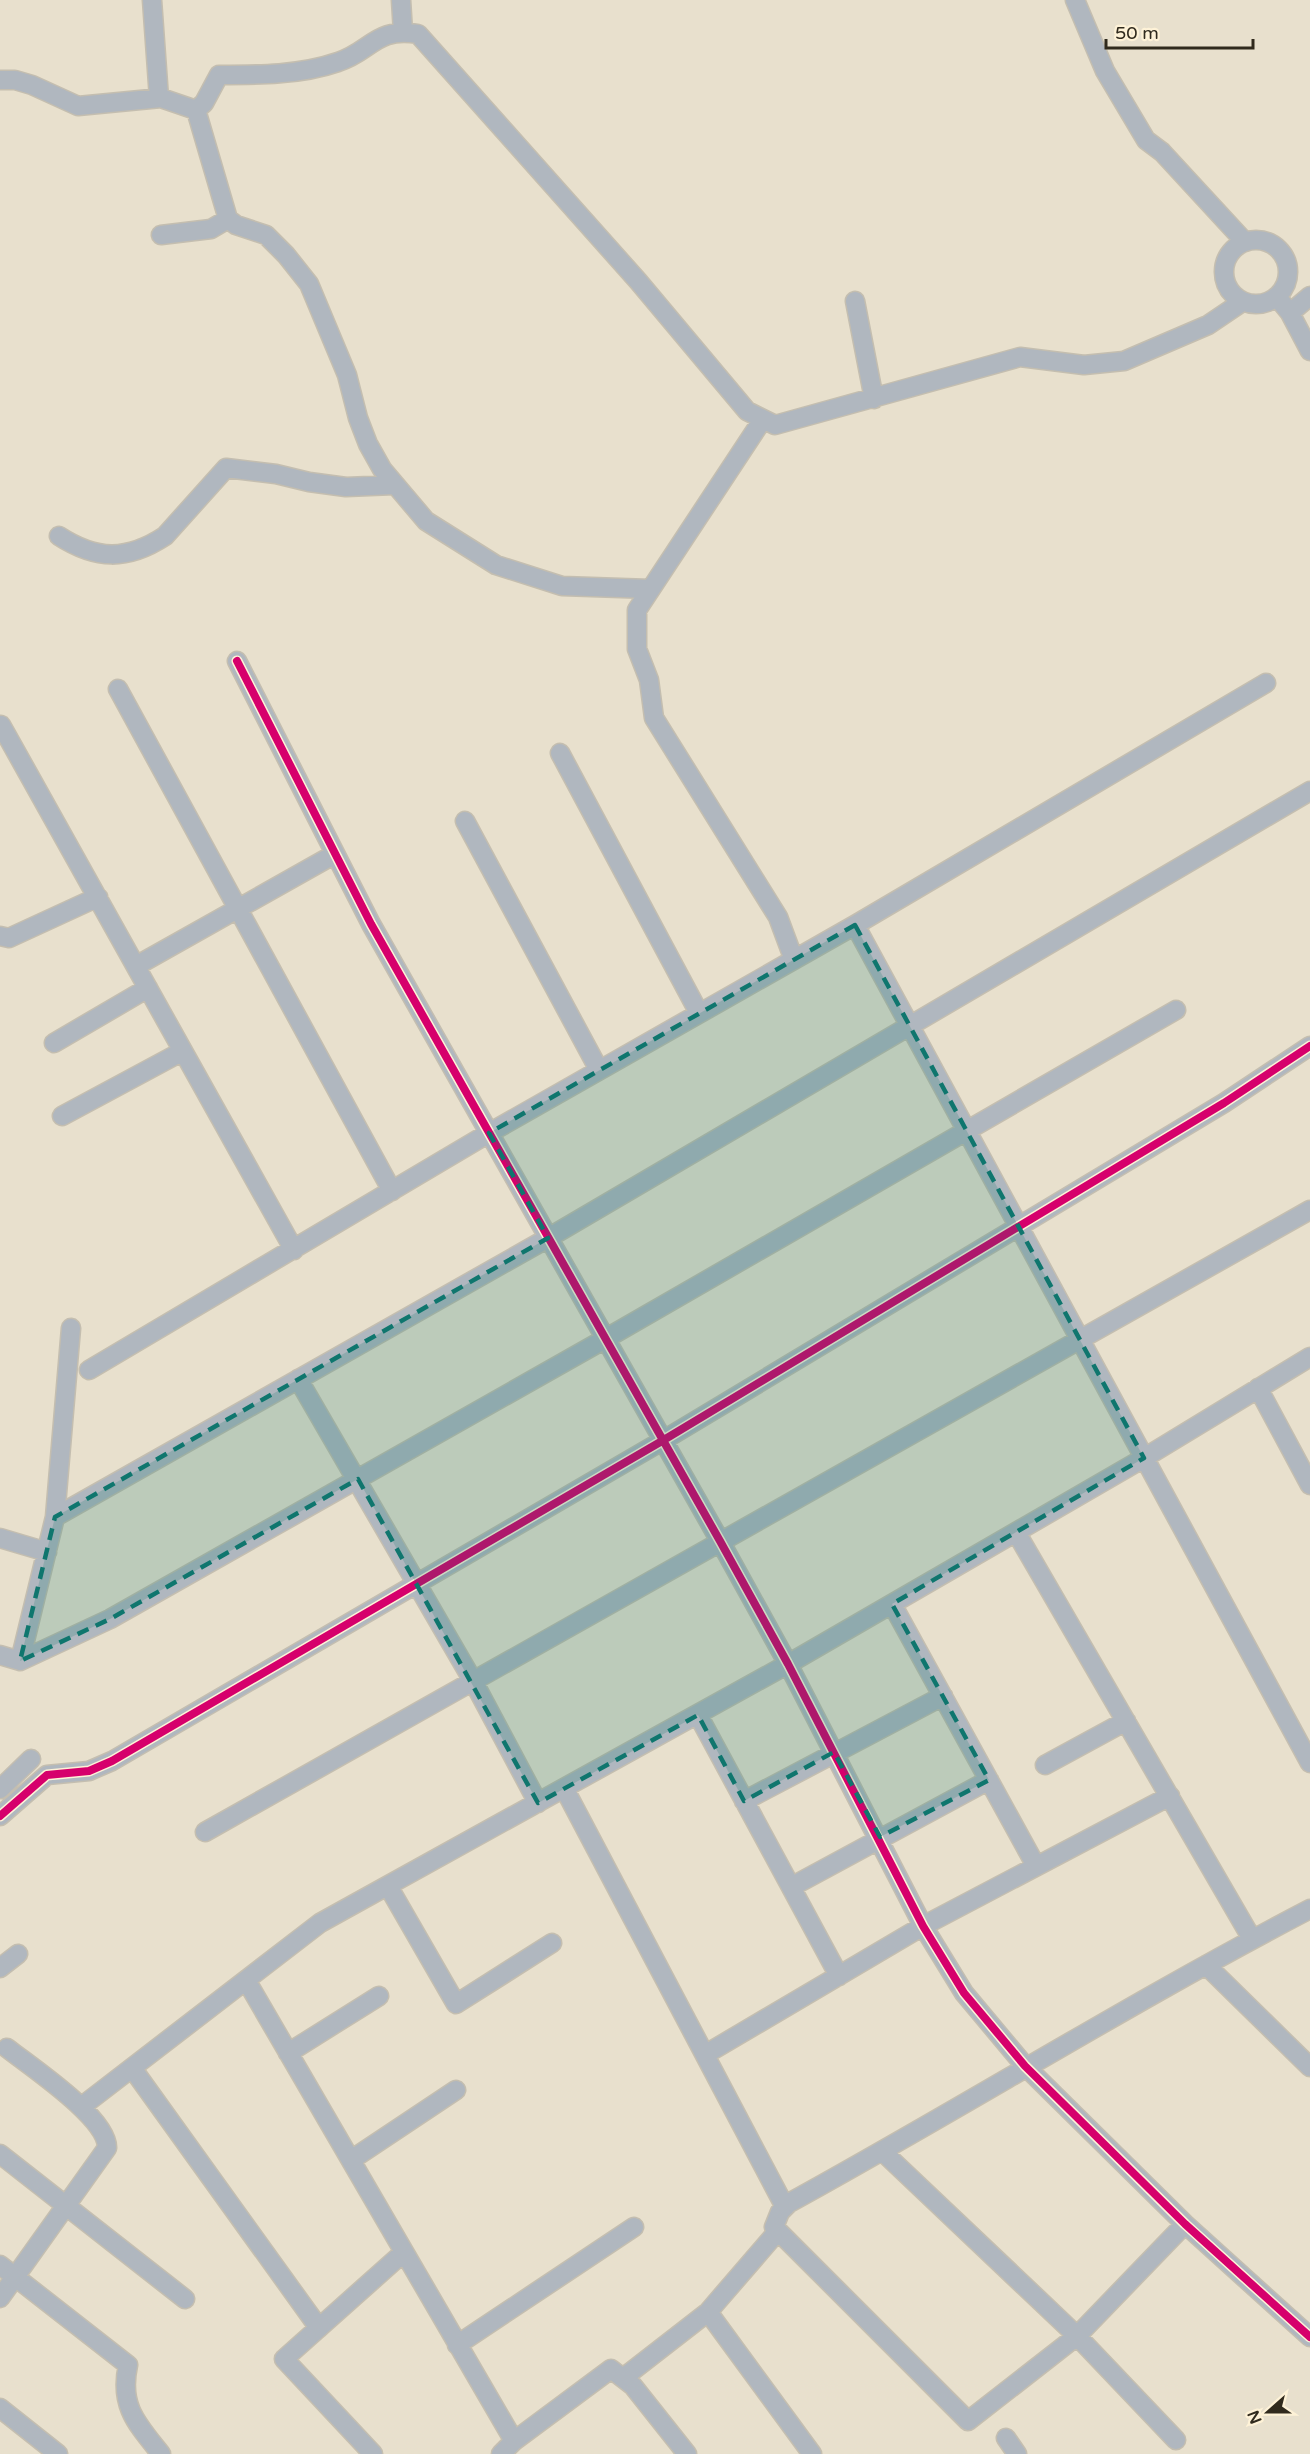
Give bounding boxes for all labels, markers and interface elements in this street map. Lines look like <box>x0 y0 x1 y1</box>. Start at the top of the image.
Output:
scale bar <box>1106 12 1253 50</box>
text: 50 m <box>1115 22 1159 44</box>
north arrow <box>1238 2382 1298 2442</box>
text: N <box>1243 2407 1267 2427</box>

